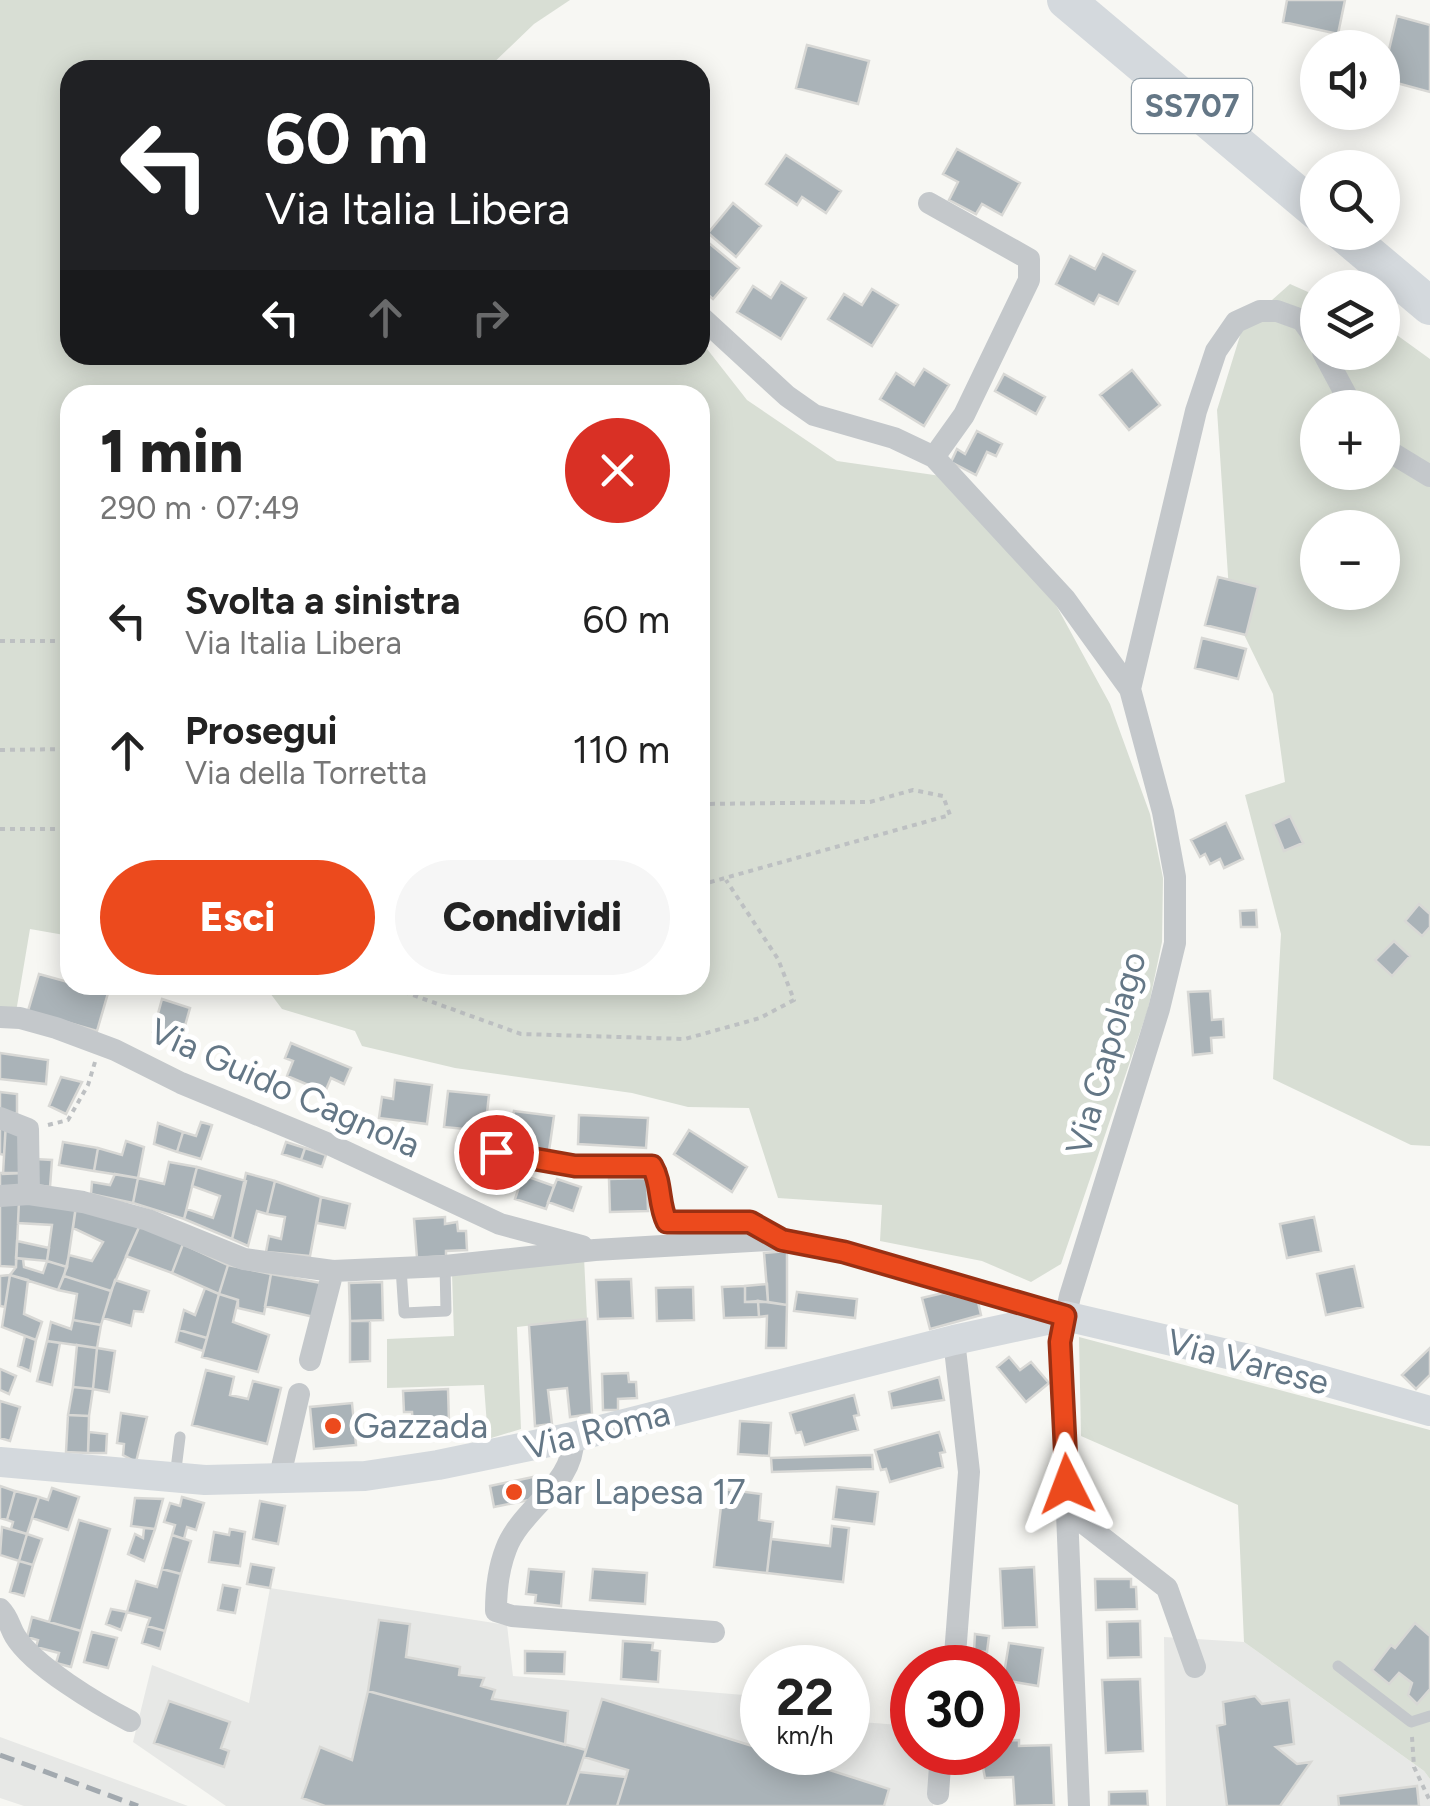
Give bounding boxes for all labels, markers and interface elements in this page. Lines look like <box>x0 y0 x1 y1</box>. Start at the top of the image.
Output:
map controls <box>1300 30 1400 610</box>
button: sound <box>1300 30 1400 130</box>
road number: SS707 <box>1132 79 1252 133</box>
text: 60 m <box>265 96 429 181</box>
icon: left <box>100 100 230 230</box>
button: search <box>1300 150 1400 250</box>
text: Via Italia Libera <box>265 181 570 235</box>
button: layers <box>1300 270 1400 370</box>
icon: left <box>253 290 308 345</box>
icon: ahead <box>358 290 413 345</box>
icon: right <box>463 290 518 345</box>
button: + <box>1300 390 1400 490</box>
text: 1 min <box>100 415 243 487</box>
button: close <box>565 418 670 523</box>
text: 290 m · 07:49 <box>100 489 299 527</box>
button: − <box>1300 510 1400 610</box>
text: Svolta a sinistra <box>185 578 460 624</box>
icon: left <box>100 593 155 648</box>
text: 60 m <box>582 597 670 643</box>
text: Via Italia Libera <box>185 624 402 662</box>
text: Prosegui <box>185 708 337 754</box>
icon: ahead <box>100 723 155 778</box>
text: 110 m <box>573 727 670 773</box>
text: Via della Torretta <box>185 754 427 792</box>
button: Esci <box>100 860 375 975</box>
button: Condividi <box>395 860 670 975</box>
street label: Via Capolago <box>1057 947 1155 1159</box>
street label: Via Guido Cagnola <box>143 1010 427 1166</box>
pin <box>454 1110 539 1195</box>
icon: arrive <box>469 1125 524 1180</box>
street label: Via Varese <box>1162 1320 1334 1404</box>
street label: Via Roma <box>520 1392 674 1468</box>
place label: Gazzada <box>353 1405 488 1447</box>
marker: Gazzada <box>322 1415 344 1437</box>
position arrow <box>1015 1432 1119 1536</box>
place label: Bar Lapesa 17 <box>534 1471 746 1513</box>
marker: Bar Lapesa 17 <box>503 1481 525 1503</box>
speed limit sign: 30 <box>890 1645 1020 1775</box>
text: 22 <box>776 1667 834 1728</box>
text: km/h <box>776 1720 834 1750</box>

